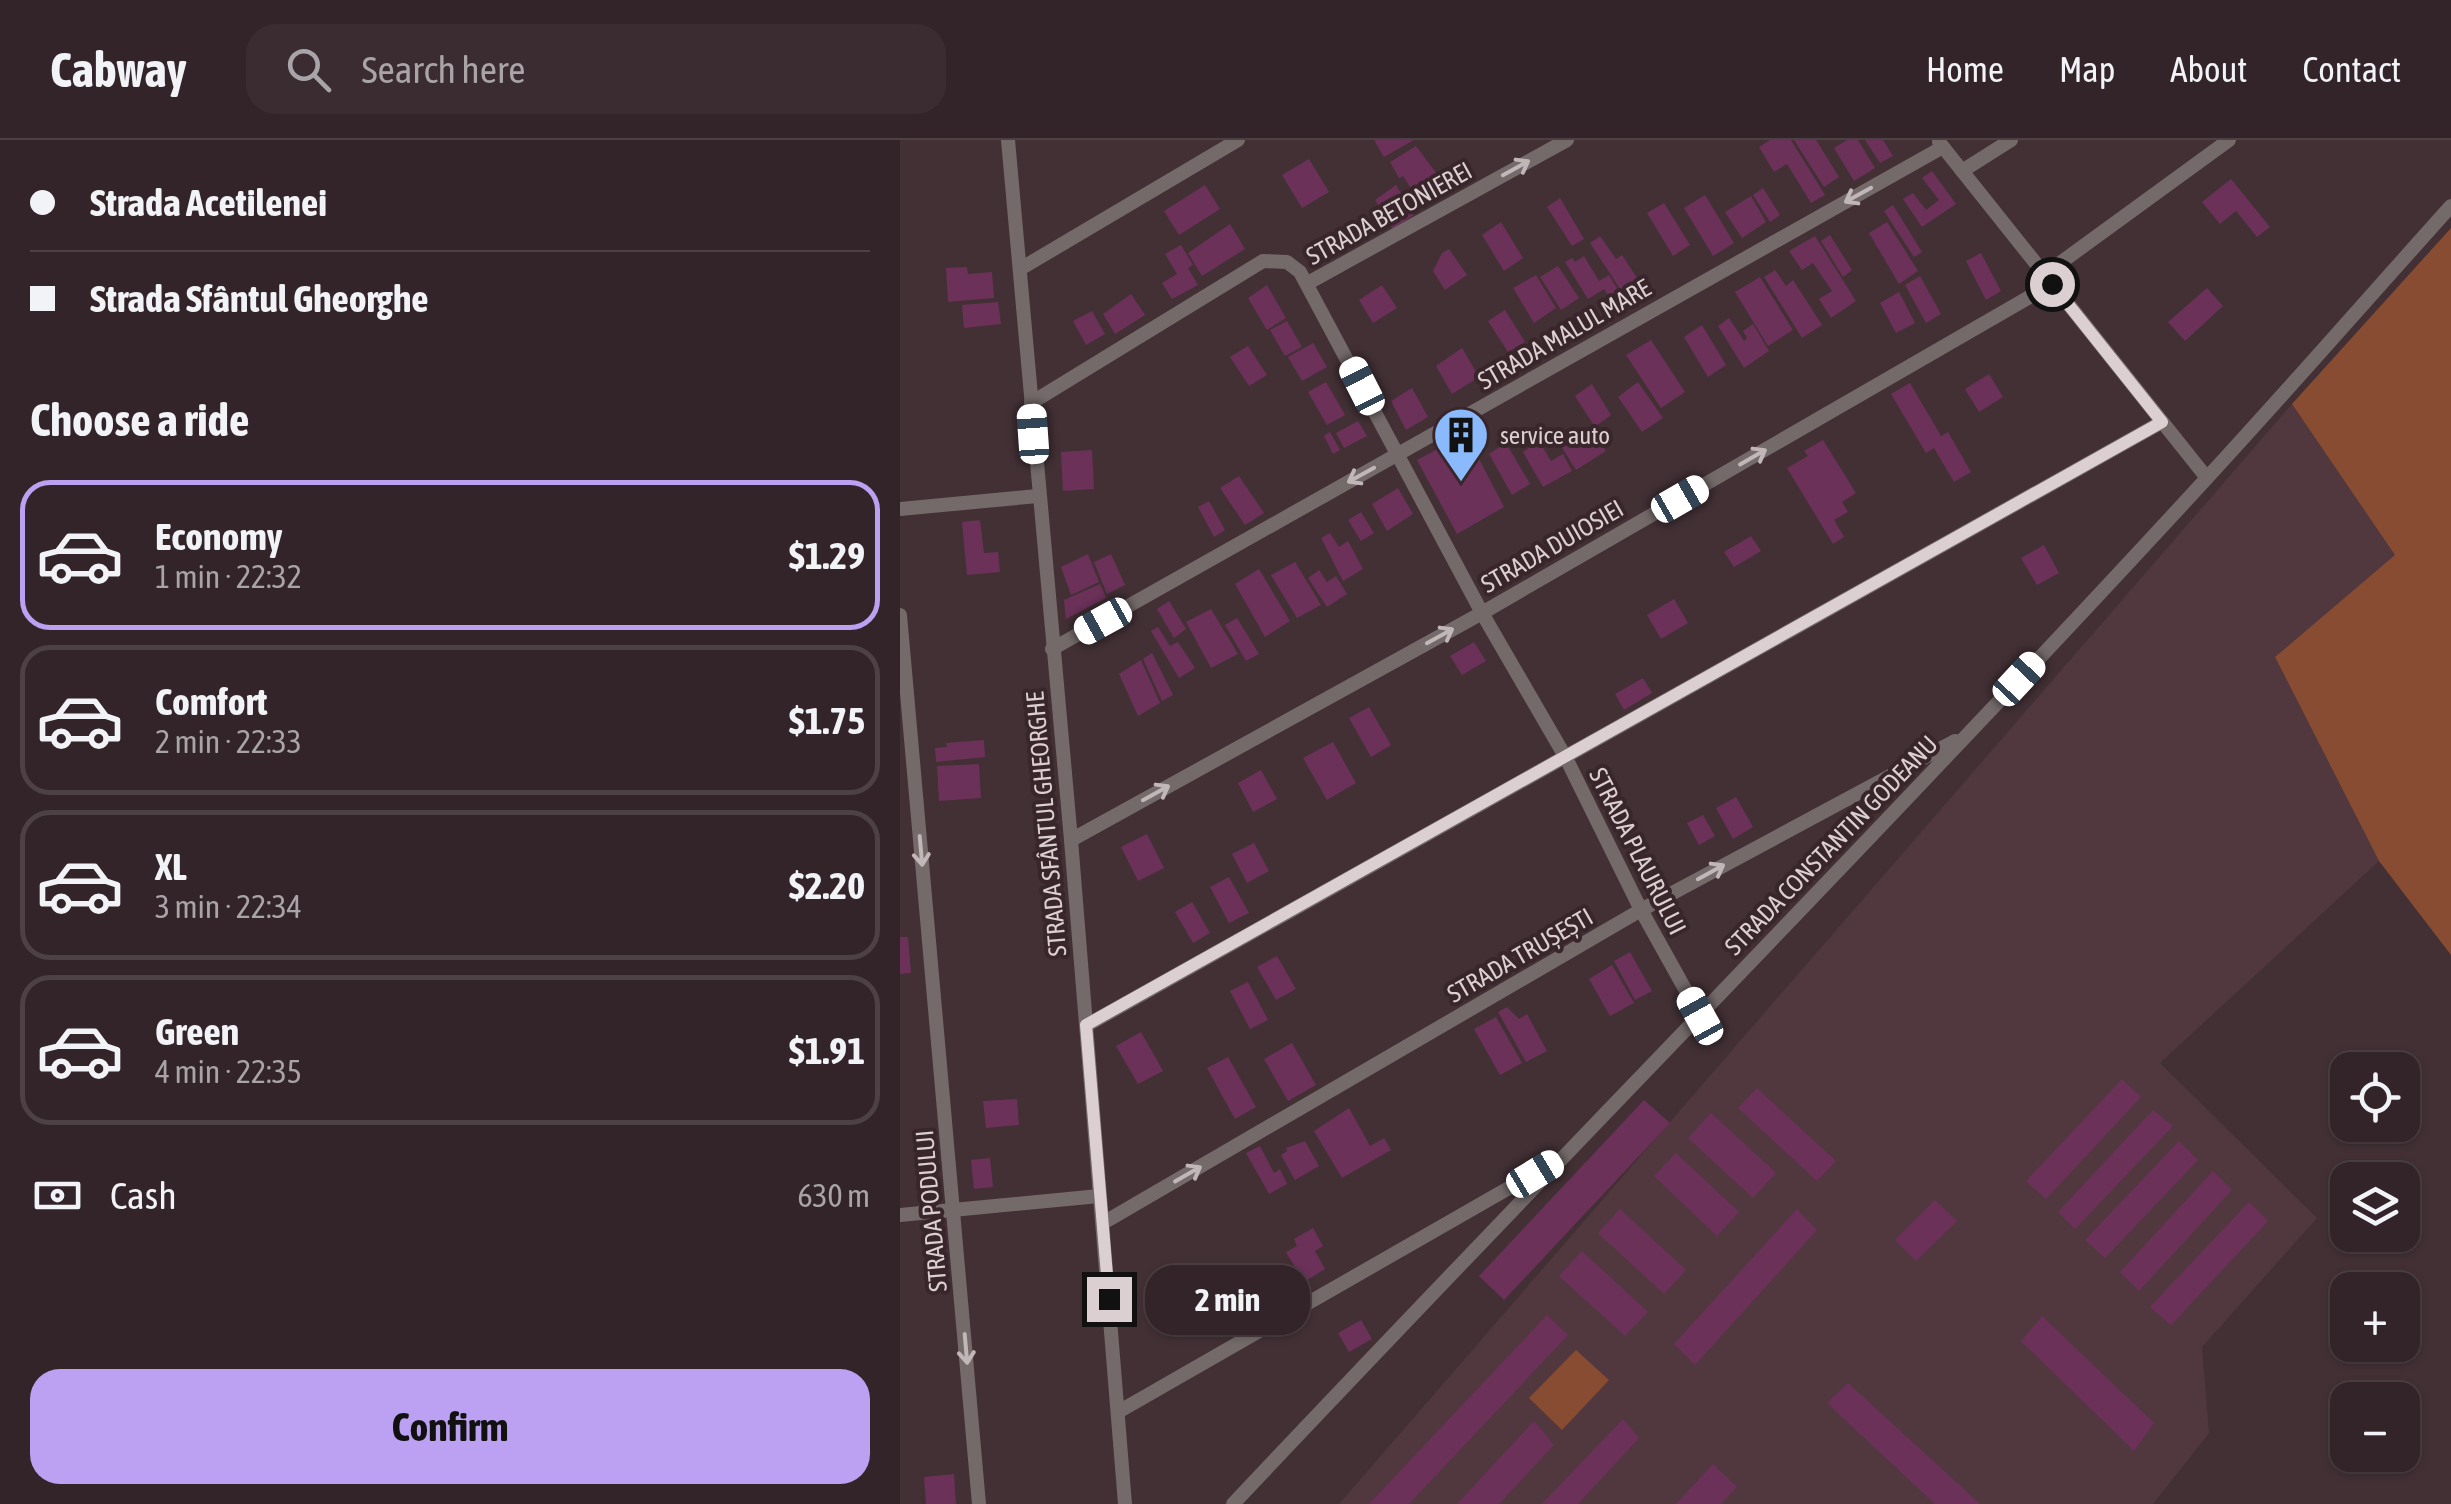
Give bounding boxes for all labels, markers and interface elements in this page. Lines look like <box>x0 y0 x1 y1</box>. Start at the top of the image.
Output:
search box <box>246 24 946 114</box>
text: Cabway <box>50 42 186 97</box>
icon: search <box>281 42 336 97</box>
text: Search here <box>361 48 525 91</box>
text: Home <box>1926 49 2004 89</box>
text: Map <box>2059 49 2115 89</box>
text: About <box>2170 49 2247 89</box>
text: Contact <box>2302 49 2401 89</box>
street label: STRADA BETONIEREI <box>1301 156 1477 270</box>
one-way arrow <box>1501 158 1530 178</box>
text: Strada Acetilenei <box>90 181 327 224</box>
one-way arrow <box>1843 185 1873 205</box>
route start <box>2030 262 2075 307</box>
street label: STRADA MALUL MARE <box>1473 273 1656 395</box>
text: Strada Sfântul Gheorghe <box>90 277 429 320</box>
car <box>1335 352 1389 420</box>
text: Choose a ride <box>30 394 249 446</box>
car <box>1016 403 1050 465</box>
building icon: service auto <box>1431 405 1491 484</box>
place label: service auto <box>1500 421 1610 449</box>
one-way arrow <box>1738 446 1767 466</box>
one-way arrow <box>1347 465 1376 485</box>
car <box>1647 471 1713 527</box>
street label: STRADA DUIOSIEI <box>1476 494 1628 598</box>
icon: car <box>35 510 125 600</box>
text: Economy <box>155 515 282 558</box>
text: $1.29 <box>789 534 865 577</box>
text: 1 min · 22:32 <box>155 558 302 595</box>
car <box>1069 593 1137 649</box>
one-way arrow <box>1425 625 1455 645</box>
car <box>1988 647 2050 711</box>
icon: car <box>35 675 125 765</box>
text: Comfort <box>155 680 267 723</box>
street label: STRADA SFÂNTUL GHEORGHE <box>1020 690 1072 957</box>
text: $1.75 <box>789 699 865 742</box>
text: 2 min · 22:33 <box>155 723 302 760</box>
street label: STRADA CONSTANTIN GODEANU <box>1719 730 1943 960</box>
street label: STRADA PLAURULUI <box>1584 763 1692 939</box>
one-way arrow <box>1141 783 1170 803</box>
one-way arrow <box>912 835 931 867</box>
icon: car <box>35 840 125 930</box>
text: XL <box>155 845 187 888</box>
one-way arrow <box>1696 861 1726 881</box>
text: $2.20 <box>789 864 865 907</box>
text: 3 min · 22:34 <box>155 888 302 925</box>
street label: STRADA TRUȘEȘTI <box>1442 902 1598 1008</box>
car <box>1672 982 1728 1050</box>
icon: car <box>35 1005 125 1095</box>
text: Green <box>155 1010 239 1053</box>
text: $1.91 <box>789 1029 865 1072</box>
map controls <box>2330 1052 2420 1472</box>
button: locate <box>2330 1052 2420 1142</box>
text: 4 min · 22:35 <box>155 1053 302 1090</box>
street label: STRADA PODULUI <box>910 1129 952 1293</box>
car <box>1502 1146 1568 1202</box>
button: layers <box>2330 1162 2420 1252</box>
one-way arrow <box>1172 1164 1202 1184</box>
icon: cash <box>30 1168 85 1223</box>
text: Cash <box>110 1174 177 1217</box>
text: 630 m <box>797 1177 870 1214</box>
callout: 2 min <box>1144 1264 1309 1334</box>
button: + <box>2330 1272 2420 1362</box>
route end <box>1087 1277 1132 1322</box>
text: 2 min <box>1195 1281 1260 1318</box>
one-way arrow <box>956 1333 975 1365</box>
button: Confirm <box>30 1369 870 1484</box>
button: − <box>2330 1382 2420 1472</box>

